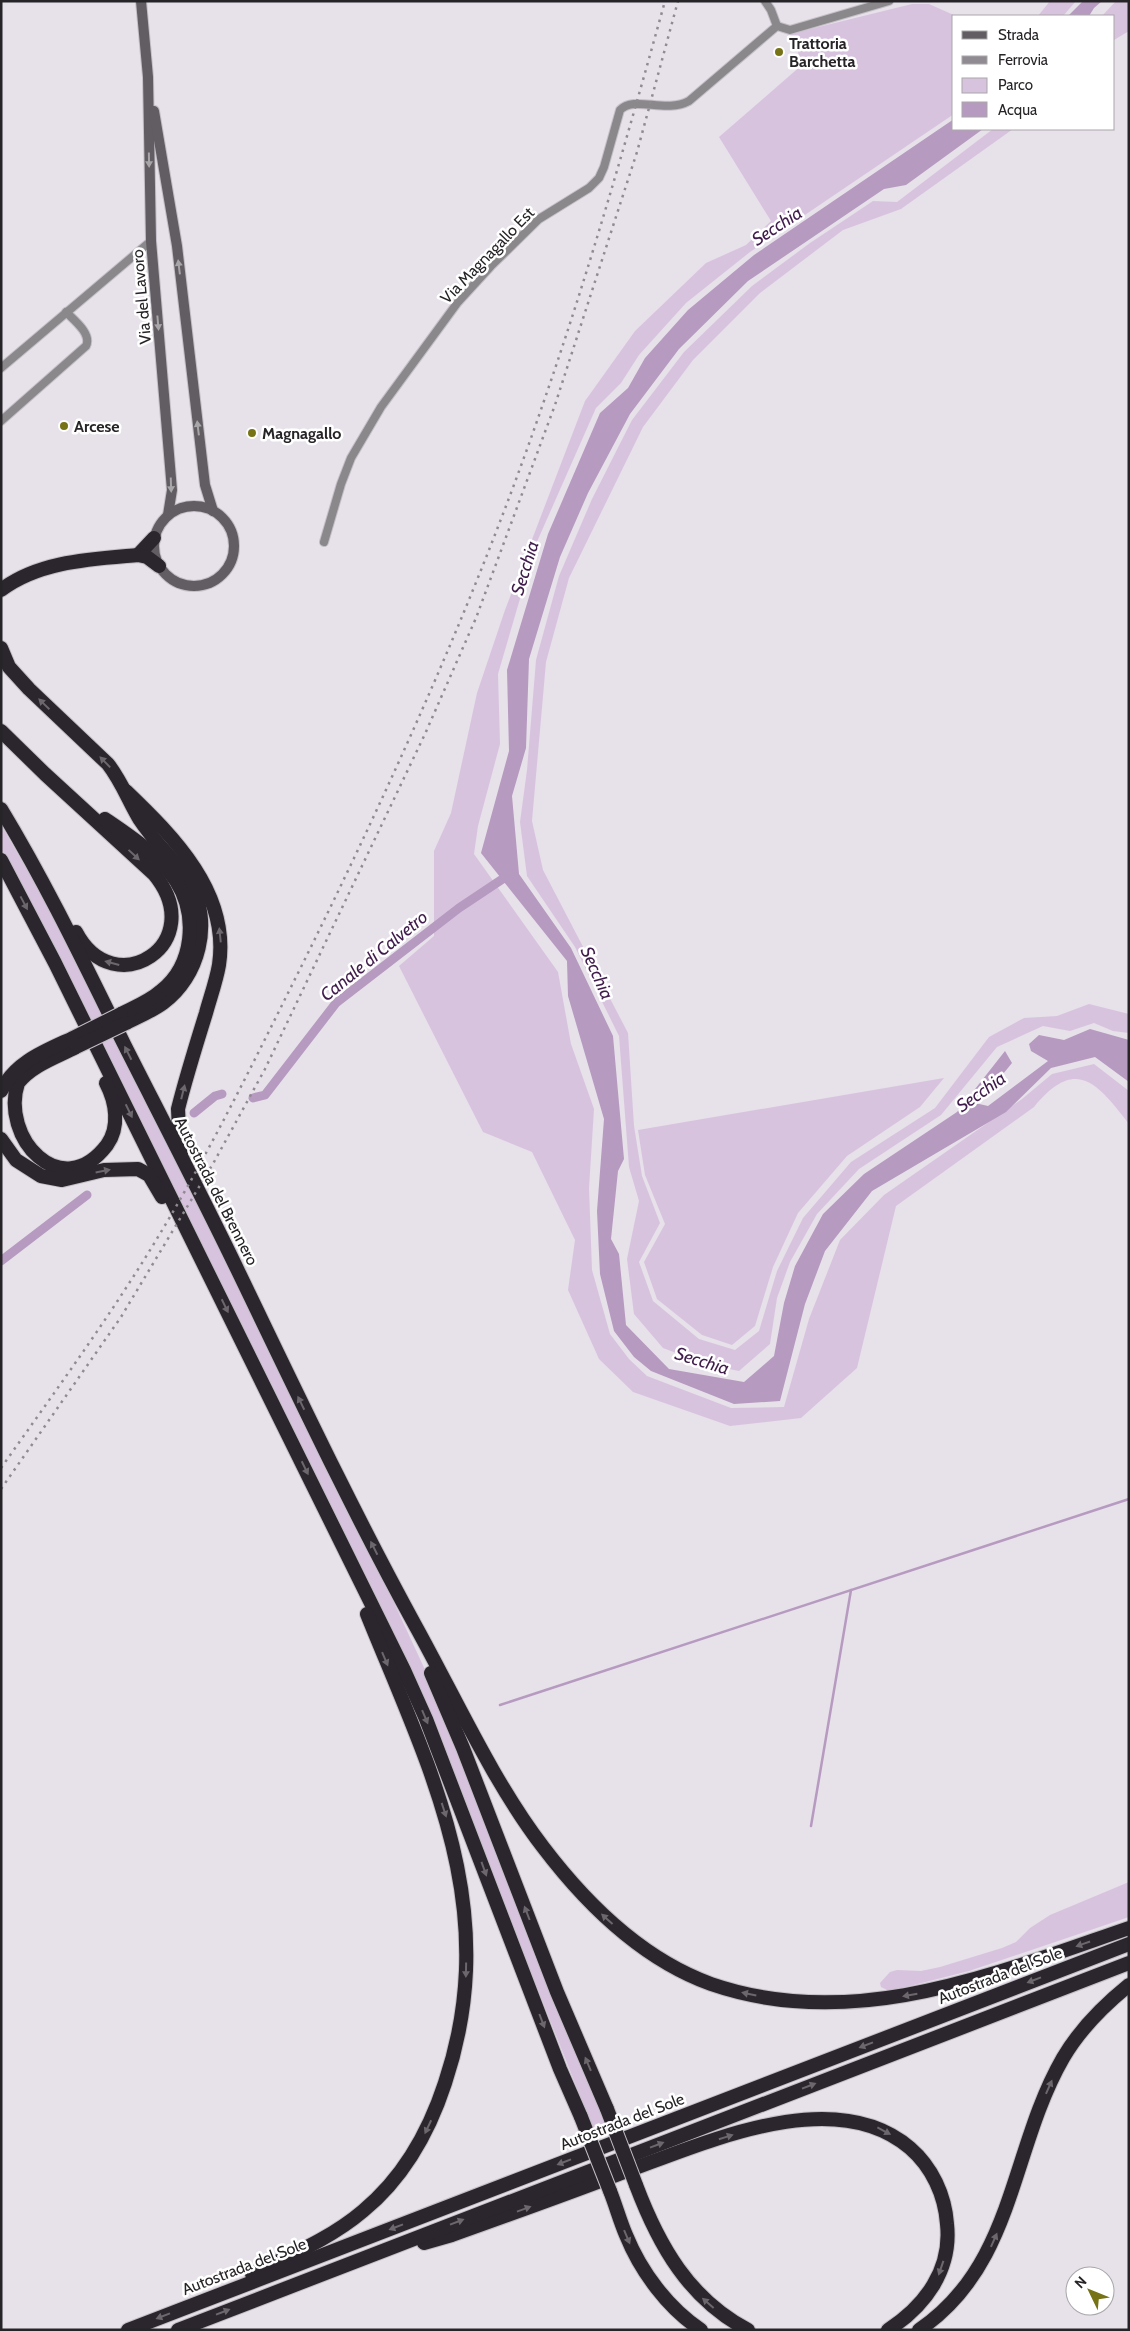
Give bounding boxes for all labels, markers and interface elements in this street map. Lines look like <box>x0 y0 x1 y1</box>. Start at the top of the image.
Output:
legend <box>952 15 1115 130</box>
text: Strada <box>998 26 1040 44</box>
place label: Trattoria Barchetta <box>789 34 855 71</box>
marker: Trattoria Barchetta <box>773 46 785 58</box>
text: Ferrovia <box>998 51 1049 69</box>
text: Parco <box>998 76 1033 94</box>
text: Acqua <box>998 101 1038 119</box>
one-way arrow <box>146 153 154 169</box>
water label: Secchia <box>748 202 806 250</box>
street label: Via Magnagallo Est <box>437 203 539 307</box>
street label: Via del Lavoro <box>128 249 155 345</box>
one-way arrow <box>175 259 183 275</box>
one-way arrow <box>154 315 162 331</box>
place label: Arcese <box>74 417 120 436</box>
marker: Arcese <box>58 420 70 432</box>
one-way arrow <box>194 420 202 436</box>
place label: Magnagallo <box>262 424 341 443</box>
marker: Magnagallo <box>246 427 258 439</box>
one-way arrow <box>167 477 175 493</box>
water label: Secchia <box>506 538 544 598</box>
one-way arrow <box>39 698 51 710</box>
one-way arrow <box>99 756 111 768</box>
one-way arrow <box>128 849 140 861</box>
one-way arrow <box>20 896 28 910</box>
water label: Canale di Calvetro <box>316 906 432 1006</box>
one-way arrow <box>215 926 223 942</box>
water label: Secchia <box>576 943 618 1003</box>
one-way arrow <box>104 958 119 966</box>
one-way arrow <box>124 1045 132 1060</box>
water label: Secchia <box>952 1067 1010 1117</box>
one-way arrow <box>179 1084 187 1099</box>
one-way arrow <box>125 1104 133 1118</box>
street label: Autostrada del Brennero <box>171 1114 262 1269</box>
one-way arrow <box>95 1167 110 1175</box>
one-way arrow <box>221 1299 229 1313</box>
water label: Secchia <box>672 1342 732 1380</box>
one-way arrow <box>297 1396 305 1410</box>
one-way arrow <box>301 1461 309 1475</box>
one-way arrow <box>370 1541 378 1556</box>
one-way arrow <box>382 1651 390 1666</box>
one-way arrow <box>422 1710 430 1724</box>
one-way arrow <box>440 1803 448 1818</box>
one-way arrow <box>480 1862 488 1877</box>
one-way arrow <box>523 1906 530 1921</box>
one-way arrow <box>601 1913 614 1924</box>
one-way arrow <box>1075 1941 1090 1948</box>
street label: Autostrada del Sole <box>935 1943 1065 2008</box>
one-way arrow <box>462 1962 470 1978</box>
one-way arrow <box>1026 1976 1041 1984</box>
one-way arrow <box>741 1990 756 1998</box>
one-way arrow <box>902 1992 918 2000</box>
one-way arrow <box>538 2014 546 2029</box>
one-way arrow <box>859 2042 874 2049</box>
one-way arrow <box>584 2057 592 2071</box>
one-way arrow <box>1046 2080 1054 2094</box>
one-way arrow <box>802 2082 817 2090</box>
street label: Autostrada del Sole <box>557 2089 687 2154</box>
one-way arrow <box>423 2120 431 2134</box>
one-way arrow <box>877 2127 892 2135</box>
one-way arrow <box>719 2133 734 2140</box>
one-way arrow <box>650 2141 665 2149</box>
one-way arrow <box>557 2159 572 2166</box>
one-way arrow <box>517 2205 532 2213</box>
one-way arrow <box>449 2218 464 2225</box>
one-way arrow <box>389 2223 404 2231</box>
one-way arrow <box>624 2230 632 2244</box>
one-way arrow <box>991 2233 999 2247</box>
street label: Autostrada del Sole <box>179 2234 309 2299</box>
one-way arrow <box>937 2261 945 2276</box>
north arrow <box>1065 2266 1115 2316</box>
text: N <box>1071 2272 1090 2292</box>
one-way arrow <box>702 2297 714 2309</box>
one-way arrow <box>216 2308 231 2315</box>
one-way arrow <box>155 2312 170 2320</box>

